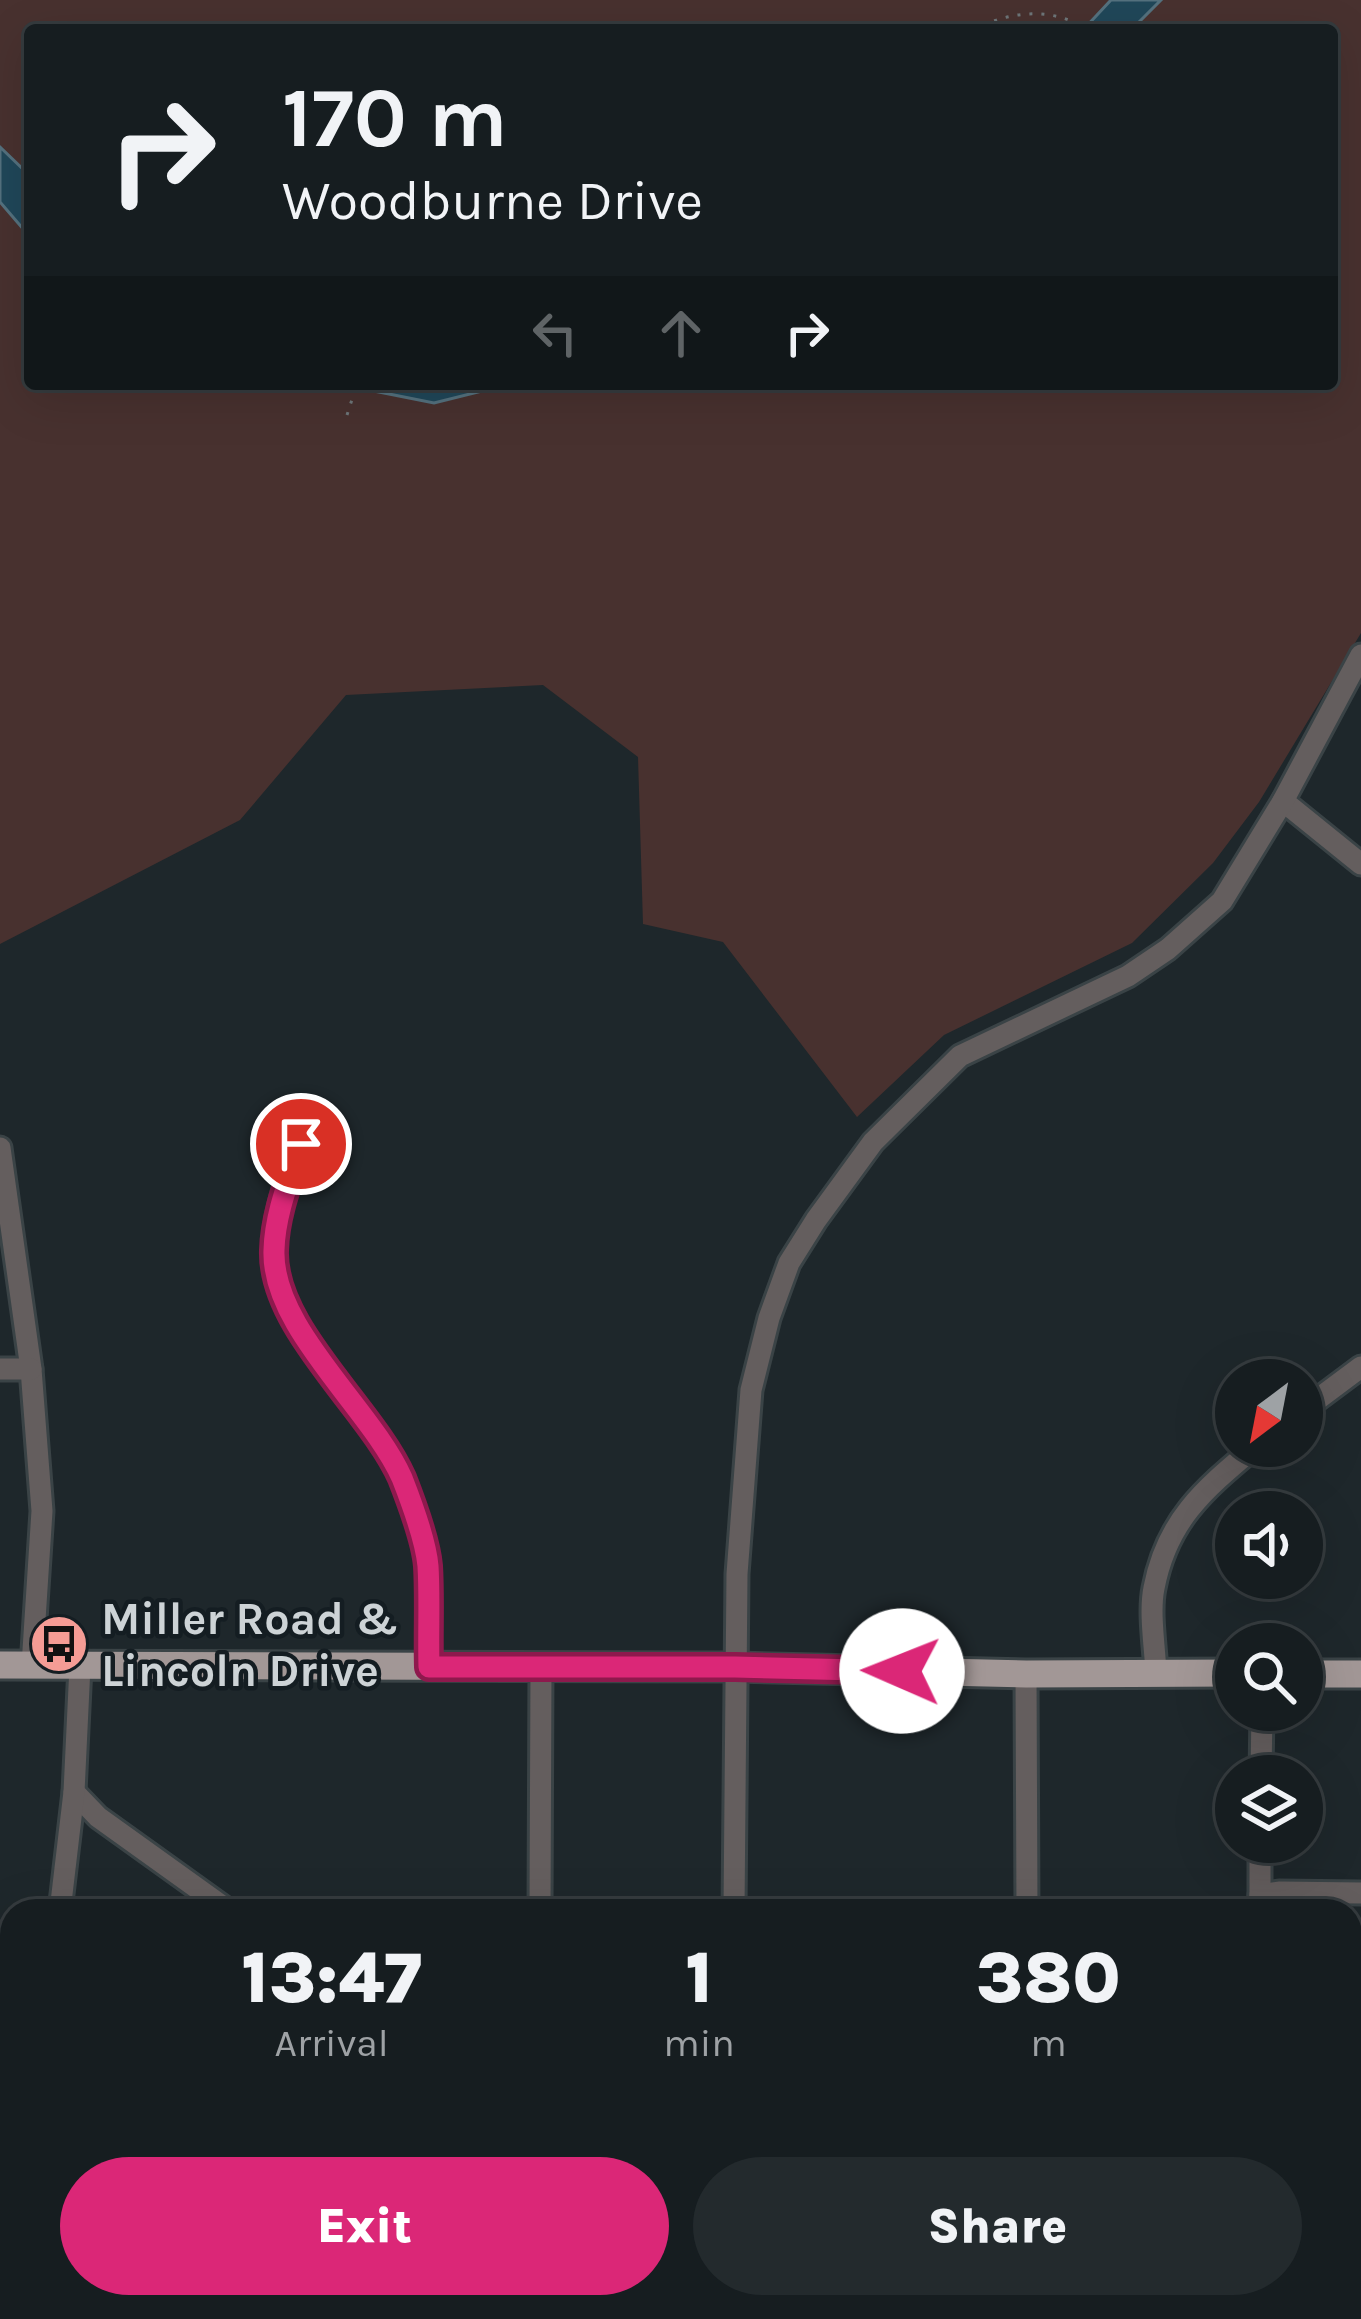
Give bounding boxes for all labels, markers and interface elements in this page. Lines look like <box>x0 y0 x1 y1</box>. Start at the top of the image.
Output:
text: 170 m <box>282 69 508 167</box>
icon: right <box>84 72 240 228</box>
text: Woodburne Drive <box>282 169 703 233</box>
icon: left <box>522 300 588 366</box>
icon: ahead <box>648 300 714 366</box>
icon: right <box>774 300 840 366</box>
pin <box>250 1093 352 1195</box>
icon: arrive <box>268 1111 334 1177</box>
north arrow <box>1215 1359 1323 1467</box>
map controls <box>1215 1359 1323 1863</box>
button: sound <box>1215 1491 1323 1599</box>
place label: Miller Road & Lincoln Drive <box>101 1593 399 1697</box>
position arrow <box>839 1608 965 1734</box>
bus stop icon: Miller Road & Lincoln Drive <box>28 1613 90 1675</box>
button: search <box>1215 1623 1323 1731</box>
button: layers <box>1215 1755 1323 1863</box>
text: 13:47 <box>241 1936 422 2020</box>
text: 1 <box>685 1936 713 2020</box>
text: 380 <box>976 1936 1121 2020</box>
text: Arrival <box>274 2020 389 2066</box>
text: min <box>663 2020 735 2066</box>
text: m <box>1030 2020 1067 2066</box>
button: Exit <box>60 2157 669 2295</box>
button: Share <box>693 2157 1302 2295</box>

